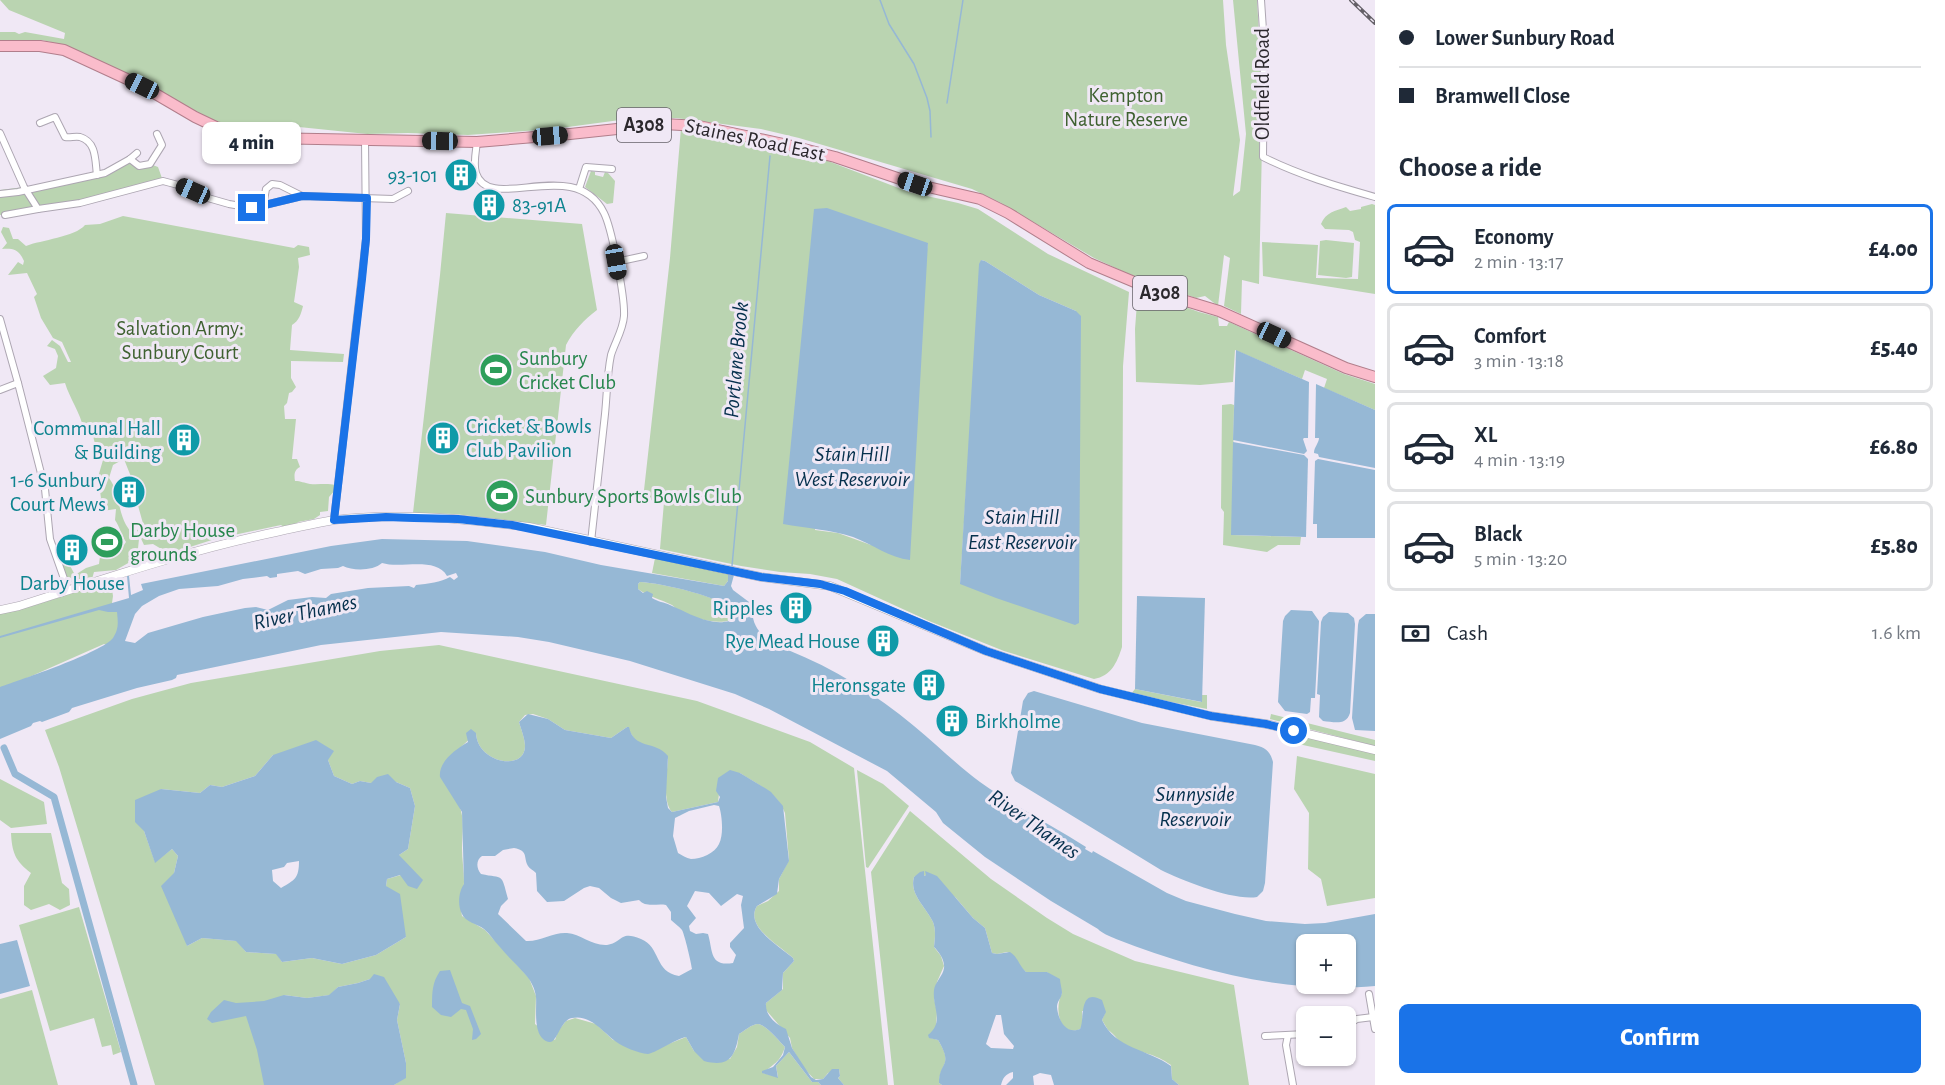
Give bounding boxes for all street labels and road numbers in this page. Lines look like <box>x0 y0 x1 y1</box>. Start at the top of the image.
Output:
street label: Oldfield Road <box>1252 28 1273 140</box>
road number: A308 <box>617 108 671 142</box>
street label: Staines Road East <box>683 115 827 165</box>
road number: A308 <box>1133 276 1187 310</box>

